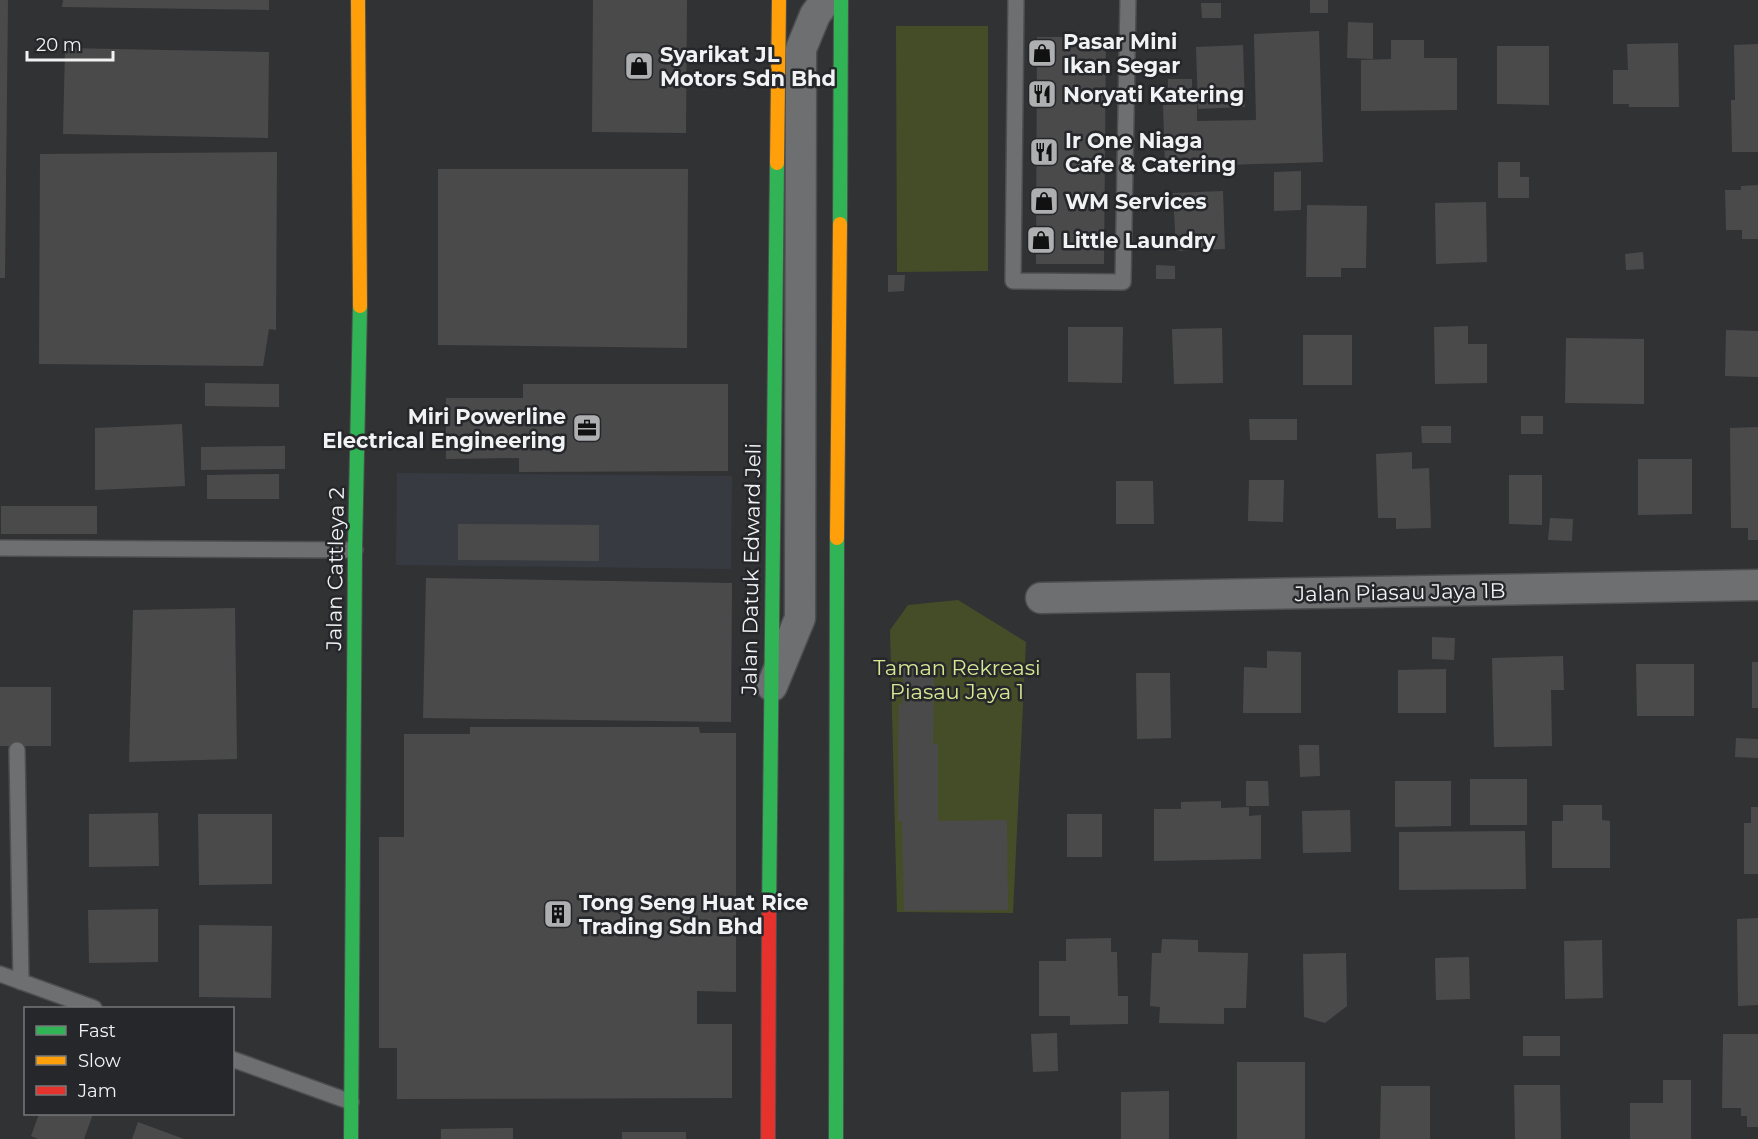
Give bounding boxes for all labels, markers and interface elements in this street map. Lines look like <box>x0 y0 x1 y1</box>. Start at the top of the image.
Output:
scale bar <box>27 24 112 62</box>
place label: Pasar Mini Ikan Segar <box>1063 29 1180 78</box>
text: 20 m <box>36 34 82 56</box>
shop icon: Pasar Mini Ikan Segar <box>1026 37 1058 69</box>
place label: Syarikat JL Motors Sdn Bhd <box>660 42 836 91</box>
shop icon: Syarikat JL Motors Sdn Bhd <box>623 50 655 82</box>
restaurant icon: Noryati Katering <box>1026 78 1058 110</box>
place label: Noryati Katering <box>1063 82 1244 107</box>
place label: Ir One Niaga Cafe & Catering <box>1065 128 1236 177</box>
restaurant icon: Ir One Niaga Cafe & Catering <box>1028 136 1060 168</box>
shop icon: WM Services <box>1028 185 1060 217</box>
place label: WM Services <box>1065 189 1207 214</box>
shop icon: Little Laundry <box>1025 224 1057 256</box>
place label: Little Laundry <box>1062 228 1216 253</box>
place label: Miri Powerline Electrical Engineering <box>322 404 566 453</box>
office icon: Miri Powerline Electrical Engineering <box>571 412 603 444</box>
street label: Jalan Datuk Edward Jeli <box>736 443 766 696</box>
street label: Jalan Cattleya 2 <box>321 487 349 652</box>
street label: Jalan Piasau Jaya 1B <box>1293 578 1506 606</box>
park label: Taman Rekreasi Piasau Jaya 1 <box>873 655 1041 704</box>
place label: Tong Seng Huat Rice Trading Sdn Bhd <box>579 890 808 939</box>
building icon: Tong Seng Huat Rice Trading Sdn Bhd <box>542 898 574 930</box>
legend <box>24 1007 234 1115</box>
text: Fast <box>78 1020 116 1042</box>
text: Slow <box>78 1050 121 1072</box>
text: Jam <box>77 1080 117 1102</box>

